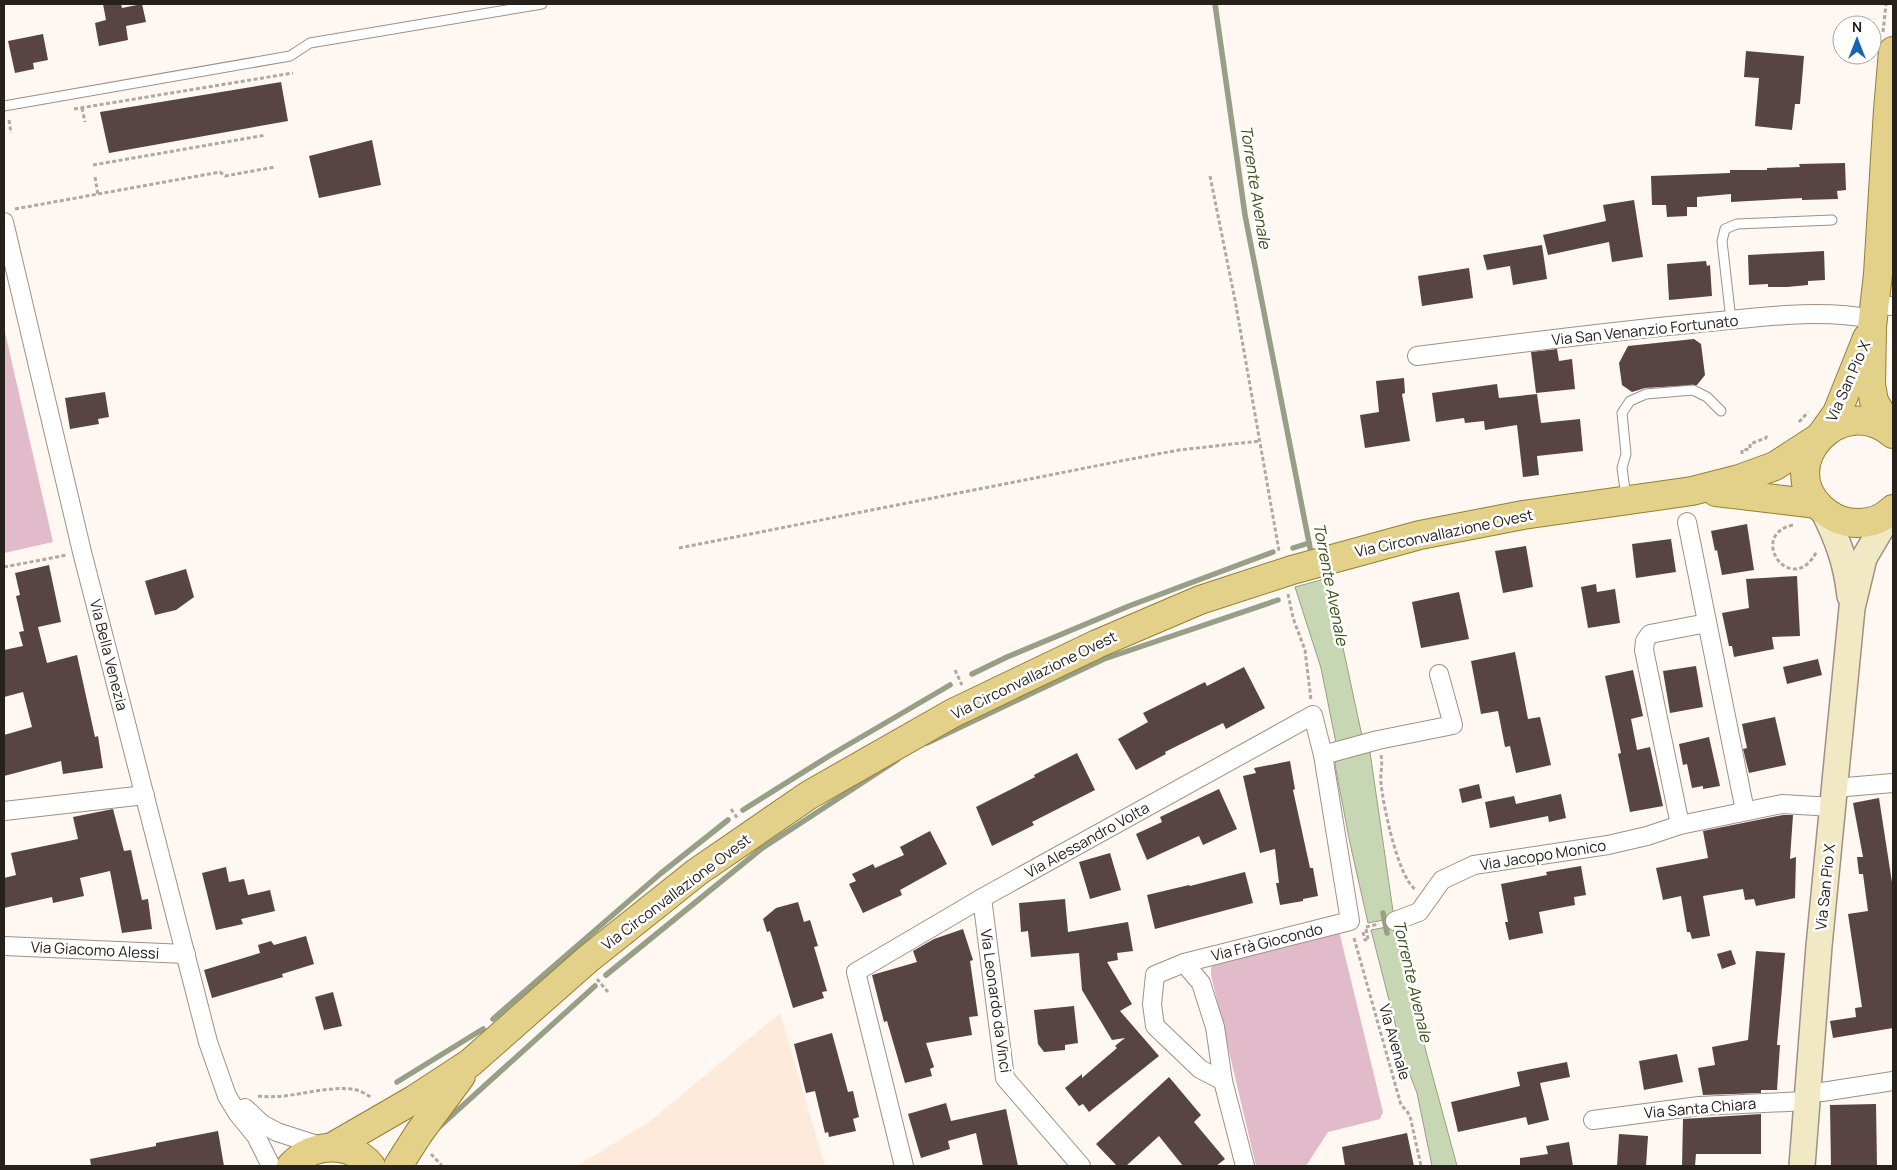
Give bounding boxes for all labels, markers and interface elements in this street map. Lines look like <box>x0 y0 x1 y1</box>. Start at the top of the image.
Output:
north arrow <box>1832 15 1882 65</box>
text: N <box>1852 17 1862 36</box>
water label: Torrente Avenale <box>1235 124 1277 252</box>
street label: Via San Venanzio Fortunato <box>1551 310 1740 350</box>
street label: Via San Pio X <box>1821 337 1875 425</box>
street label: Via Circonvallazione Ovest <box>1353 504 1535 562</box>
water label: Torrente Avenale <box>1308 521 1354 649</box>
street label: Via Bella Venezia <box>85 597 133 713</box>
street label: Via Circonvallazione Ovest <box>948 626 1120 724</box>
street label: Via Alessandro Volta <box>1021 797 1153 883</box>
street label: Via Circonvallazione Ovest <box>597 829 755 955</box>
street label: Via Jacopo Monico <box>1478 835 1608 875</box>
street label: Via San Pio X <box>1810 843 1840 931</box>
street label: Via Frà Giocondo <box>1209 918 1325 966</box>
water label: Torrente Avenale <box>1388 918 1438 1046</box>
street label: Via Leonardo da Vinci <box>976 928 1016 1074</box>
street label: Via Giacomo Alessi <box>30 936 160 964</box>
street label: Via Avenale <box>1374 1002 1416 1083</box>
street label: Via Santa Chiara <box>1643 1093 1757 1123</box>

